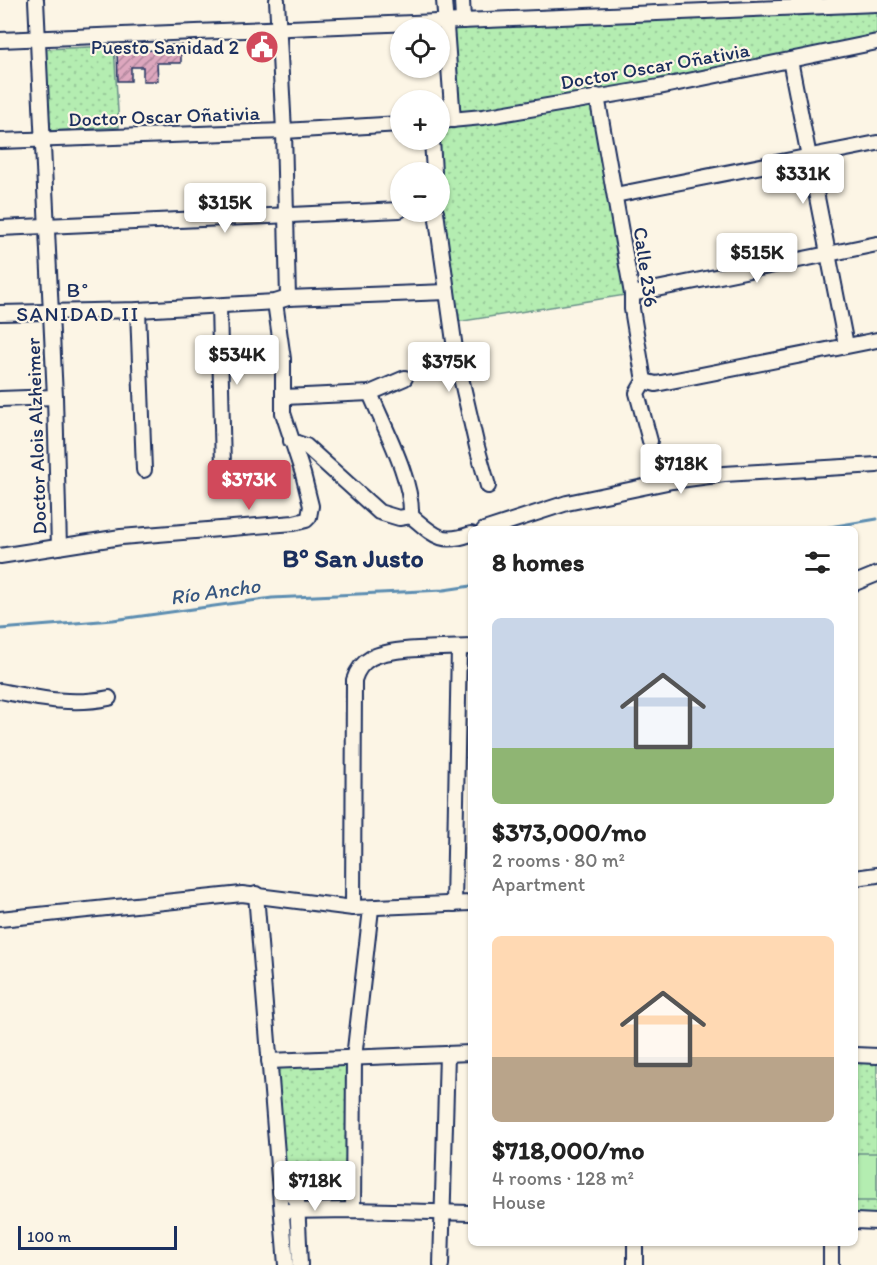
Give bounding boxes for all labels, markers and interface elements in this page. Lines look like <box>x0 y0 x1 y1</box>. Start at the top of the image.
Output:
map controls <box>390 18 450 222</box>
button: locate <box>390 18 450 78</box>
public building icon: Puesto Sanidad 2 <box>244 29 280 65</box>
place label: Puesto Sanidad 2 <box>91 35 239 59</box>
street label: Doctor Oscar Oñativia <box>559 37 752 94</box>
button: + <box>390 90 450 150</box>
street label: Doctor Oscar Oñativia <box>68 101 261 131</box>
pin: $331K <box>761 154 845 205</box>
text: $331K <box>776 161 830 185</box>
button: − <box>390 162 450 222</box>
pin: $315K <box>183 183 267 234</box>
text: $315K <box>198 190 252 214</box>
street label: Calle 236 <box>629 225 663 309</box>
pin: $515K <box>715 233 799 284</box>
text: $515K <box>730 240 784 264</box>
district label: B° SANIDAD II <box>16 277 140 326</box>
pin: $534K <box>195 335 279 386</box>
street label: Doctor Alois Alzheimer <box>21 337 51 535</box>
text: $534K <box>209 342 265 366</box>
pin: $375K <box>407 342 491 393</box>
text: $375K <box>422 349 476 373</box>
pin: $718K <box>639 444 723 495</box>
text: $718K <box>654 451 708 475</box>
pin: $373K <box>207 460 291 511</box>
text: $373K <box>222 467 276 491</box>
district label: Bº San Justo <box>282 542 424 574</box>
text: 8 homes <box>492 546 584 578</box>
icon: filters <box>801 546 834 579</box>
water label: Río Ancho <box>169 572 263 610</box>
icon: home <box>609 657 717 765</box>
text: $373,000/mo <box>492 816 647 848</box>
text: 2 rooms · 80 m² <box>492 848 625 872</box>
text: Apartment <box>492 872 585 896</box>
icon: home <box>609 975 717 1083</box>
text: $718,000/mo <box>492 1134 645 1166</box>
pin: $718K <box>273 1161 357 1212</box>
text: 4 rooms · 128 m² <box>492 1166 634 1190</box>
text: $718K <box>288 1168 342 1192</box>
text: House <box>492 1190 546 1214</box>
scale bar <box>18 1223 177 1250</box>
text: 100 m <box>27 1227 71 1246</box>

